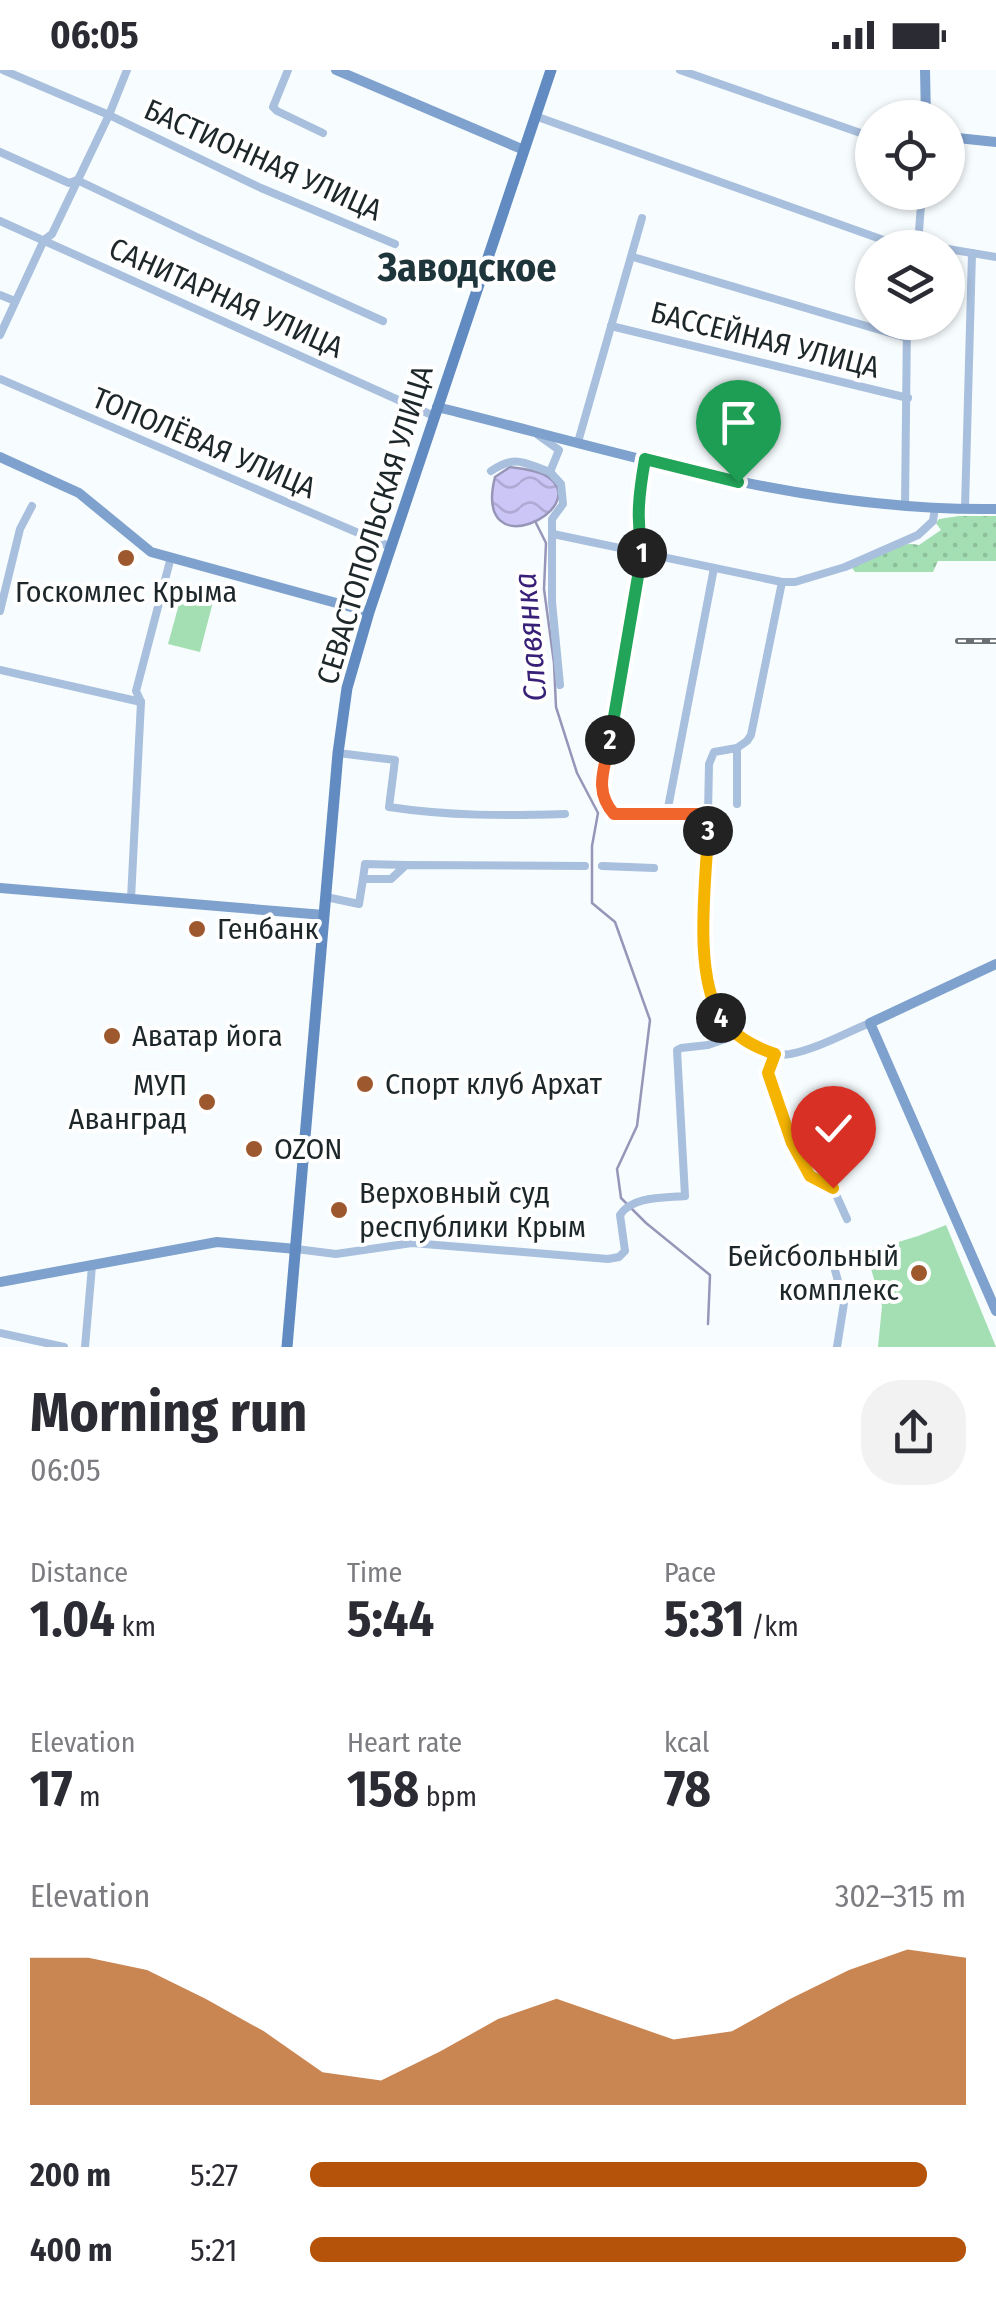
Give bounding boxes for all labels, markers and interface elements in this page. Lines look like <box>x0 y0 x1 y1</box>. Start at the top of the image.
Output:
text: 06:05 <box>50 12 139 58</box>
street label: БАСТИОННАЯ УЛИЦА <box>139 91 387 229</box>
map controls <box>855 100 965 340</box>
button: locate <box>855 100 965 210</box>
street label: САНИТАРНАЯ УЛИЦА <box>103 230 349 366</box>
button: layers <box>855 230 965 340</box>
district label: Заводское <box>376 244 557 292</box>
street label: БАССЕЙНАЯ УЛИЦА <box>647 294 883 386</box>
street label: СЕВАСТОПОЛЬСКАЯ УЛИЦА <box>309 361 441 689</box>
street label: ТОПОЛЁВАЯ УЛИЦА <box>87 380 321 506</box>
pin <box>696 380 781 483</box>
icon: arrive <box>711 395 766 450</box>
pin: 1 <box>617 528 667 578</box>
text: 1 <box>636 536 648 569</box>
marker: Госкомлес Крыма <box>115 547 137 569</box>
water label: Славянка <box>505 571 555 703</box>
place label: Госкомлес Крыма <box>15 574 237 610</box>
pin: 2 <box>585 715 635 765</box>
text: 2 <box>604 723 616 756</box>
pin: 3 <box>683 806 733 856</box>
text: 3 <box>701 814 715 847</box>
place label: Генбанк <box>217 911 319 947</box>
marker: Генбанк <box>186 918 208 940</box>
pin: 4 <box>696 993 746 1043</box>
text: 4 <box>714 1001 728 1034</box>
place label: Аватар йога <box>132 1018 283 1054</box>
marker: Аватар йога <box>101 1025 123 1047</box>
place label: Спорт клуб Архат <box>385 1066 603 1102</box>
place label: МУП Аванград <box>69 1067 187 1137</box>
marker: Спорт клуб Архат <box>354 1073 376 1095</box>
pin <box>791 1086 876 1189</box>
marker: МУП Аванград <box>196 1091 218 1113</box>
icon: check <box>806 1101 861 1156</box>
place label: OZON <box>274 1131 343 1167</box>
marker: OZON <box>243 1138 265 1160</box>
place label: Верховный суд республики Крым <box>359 1175 586 1245</box>
marker: Верховный суд республики Крым <box>328 1199 350 1221</box>
place label: Бейсбольный комплекс <box>727 1238 899 1308</box>
marker: Бейсбольный комплекс <box>908 1262 930 1284</box>
text: Morning run <box>30 1380 307 1446</box>
button: share <box>861 1380 966 1485</box>
text: 06:05 <box>30 1451 101 1489</box>
text: Distance <box>30 1556 128 1589</box>
text: Time <box>347 1556 402 1589</box>
text: Pace <box>664 1556 716 1589</box>
text: 1.04 <box>30 1589 115 1649</box>
text: 5:44 <box>347 1589 434 1649</box>
text: 5:31 <box>664 1589 745 1649</box>
text: km <box>115 1610 156 1643</box>
text: /km <box>745 1610 799 1643</box>
text: Elevation <box>30 1726 135 1759</box>
text: Heart rate <box>347 1726 462 1759</box>
text: kcal <box>664 1726 709 1759</box>
text: 17 <box>30 1759 72 1819</box>
text: 158 <box>347 1759 419 1819</box>
text: 78 <box>664 1759 711 1819</box>
text: m <box>72 1780 101 1813</box>
text: bpm <box>419 1780 477 1813</box>
text: Elevation <box>30 1877 150 1915</box>
text: 302–315 m <box>835 1877 966 1915</box>
text: 200 m <box>30 2156 111 2194</box>
text: 5:27 <box>190 2156 238 2194</box>
text: 400 m <box>30 2231 112 2269</box>
text: 5:21 <box>190 2231 237 2269</box>

